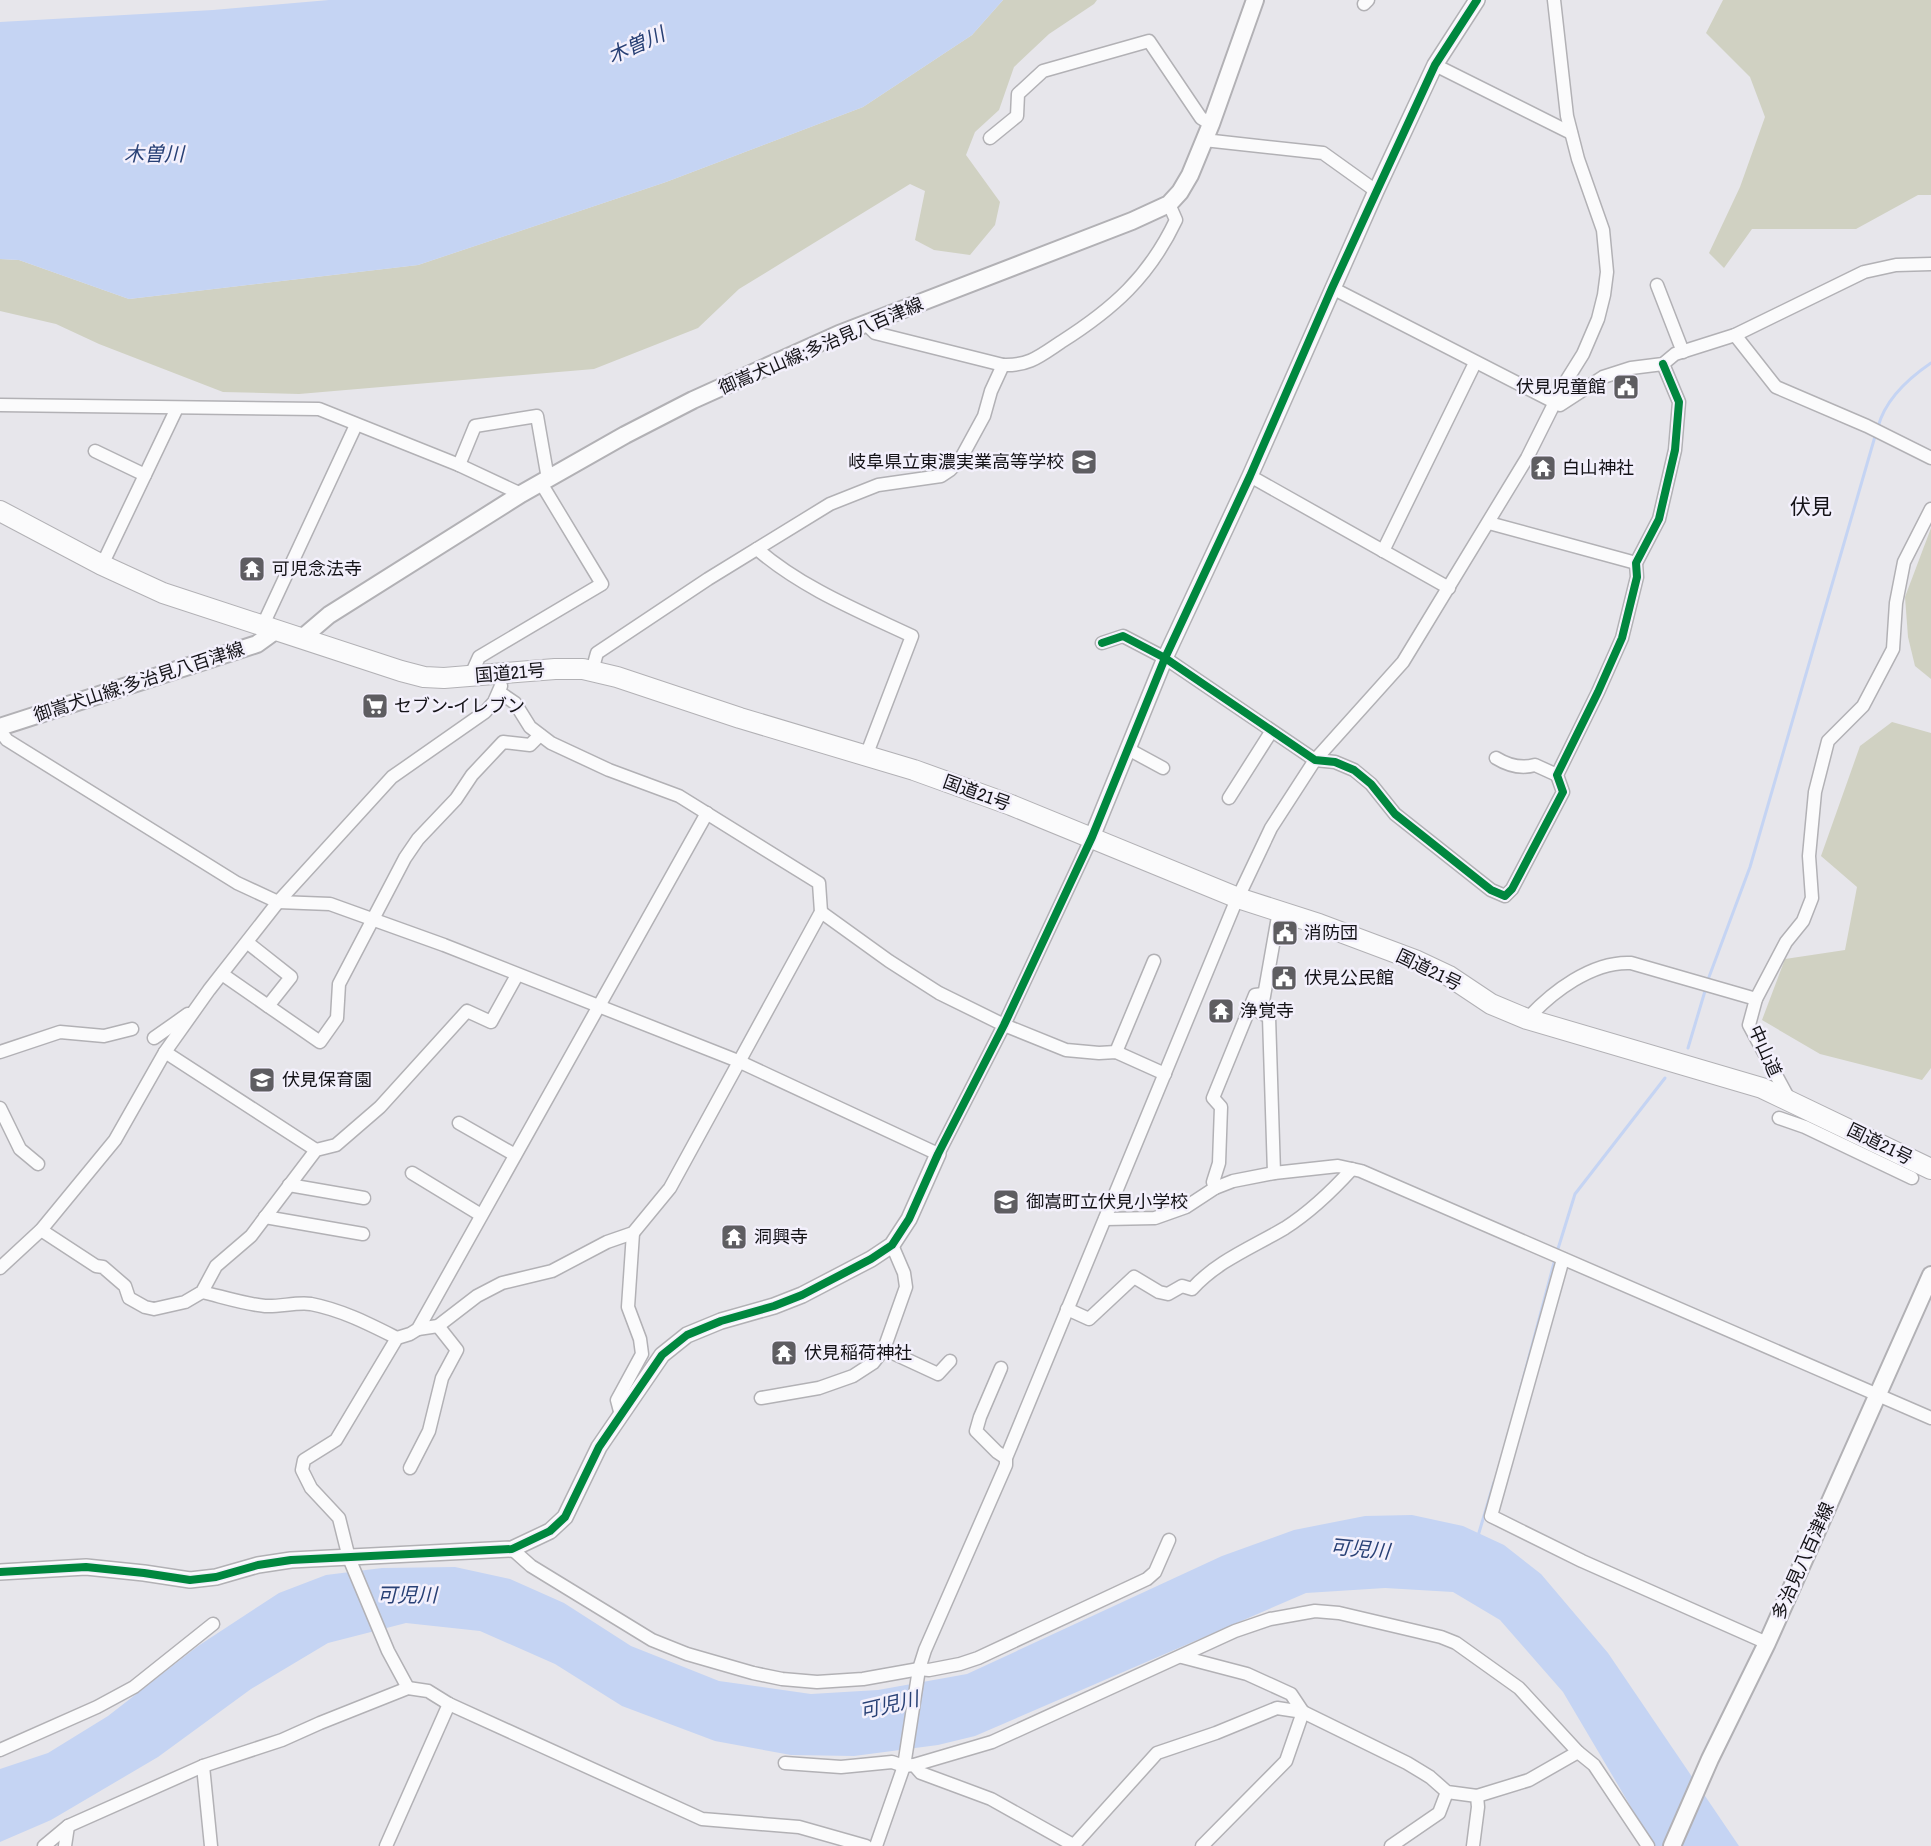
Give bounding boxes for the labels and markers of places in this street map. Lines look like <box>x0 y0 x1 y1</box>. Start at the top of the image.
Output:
public building icon: 伏見児童館 <box>1611 372 1641 402</box>
place label: 伏見児童館 <box>1516 374 1606 399</box>
school or university icon: 岐阜県立東濃実業高等学校 <box>1069 447 1099 477</box>
place label: 岐阜県立東濃実業高等学校 <box>848 449 1064 474</box>
temple icon: 白山神社 <box>1528 453 1558 483</box>
place label: 白山神社 <box>1562 455 1634 480</box>
temple icon: 可児念法寺 <box>237 554 267 584</box>
place label: 可児念法寺 <box>272 556 362 581</box>
supermarket icon: セブン-イレブン <box>360 691 390 721</box>
place label: セブン-イレブン <box>394 693 525 718</box>
public building icon: 消防団 <box>1270 918 1300 948</box>
place label: 消防団 <box>1304 920 1358 945</box>
public building icon: 伏見公民館 <box>1269 963 1299 993</box>
place label: 伏見公民館 <box>1304 965 1394 990</box>
temple icon: 浄覚寺 <box>1206 996 1236 1026</box>
place label: 浄覚寺 <box>1240 998 1294 1023</box>
school or university icon: 伏見保育園 <box>247 1065 277 1095</box>
place label: 伏見保育園 <box>282 1067 372 1092</box>
school or university icon: 御嵩町立伏見小学校 <box>991 1187 1021 1217</box>
place label: 御嵩町立伏見小学校 <box>1026 1189 1188 1214</box>
temple icon: 洞興寺 <box>719 1222 749 1252</box>
place label: 洞興寺 <box>754 1224 808 1249</box>
temple icon: 伏見稲荷神社 <box>769 1338 799 1368</box>
place label: 伏見稲荷神社 <box>804 1340 912 1365</box>

